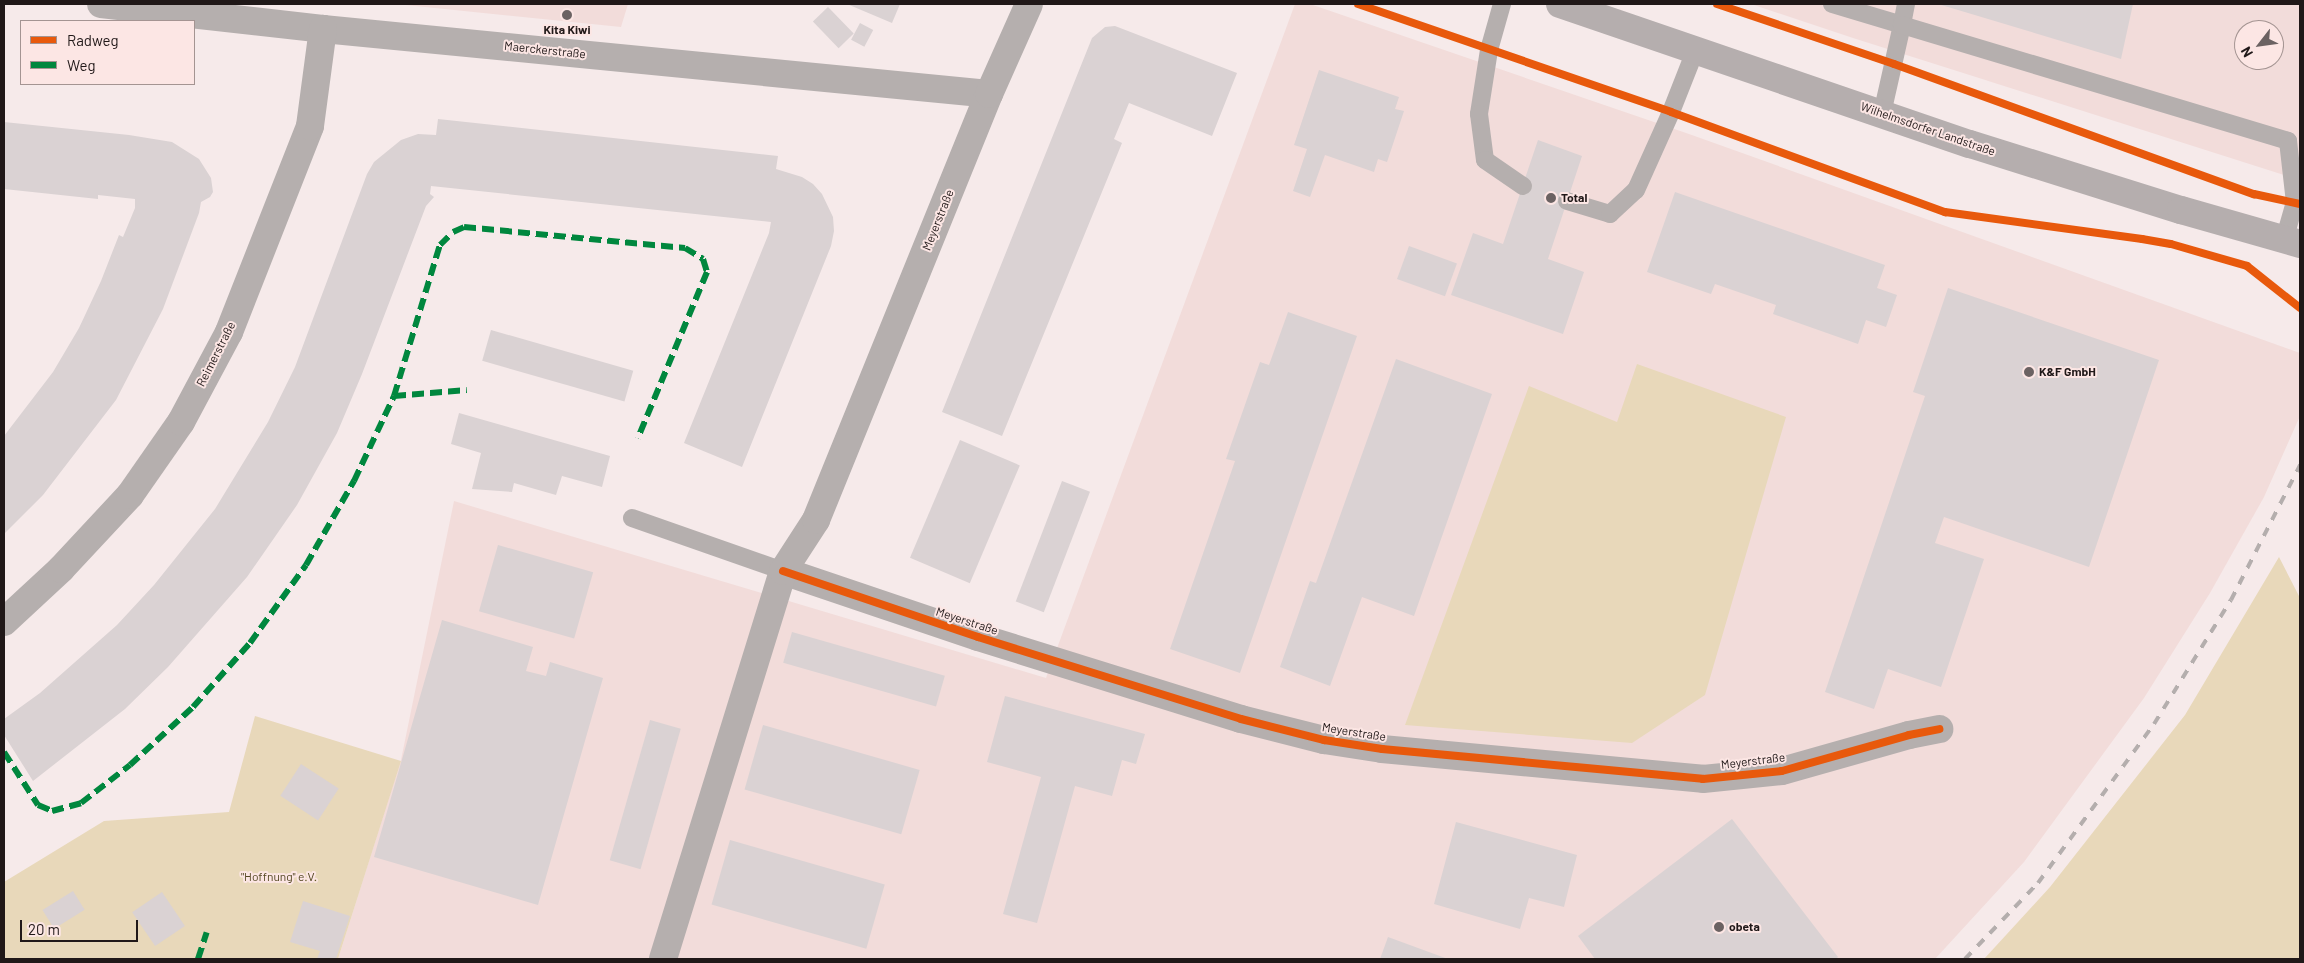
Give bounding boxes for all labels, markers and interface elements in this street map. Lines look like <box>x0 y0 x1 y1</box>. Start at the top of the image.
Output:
marker: Kita Kiwi <box>561 9 573 21</box>
legend <box>20 20 195 85</box>
north arrow <box>2234 20 2284 70</box>
place label: Kita Kiwi <box>544 23 590 37</box>
text: Radweg <box>67 31 119 49</box>
street label: Maerckerstraße <box>504 39 586 61</box>
text: N <box>2237 44 2256 61</box>
text: Weg <box>67 56 95 74</box>
street label: Wilhelmsdorfer Landstraße <box>1859 99 1997 159</box>
street label: Meyerstraße <box>919 187 957 253</box>
place label: Total <box>1561 191 1587 205</box>
marker: Total <box>1545 192 1557 204</box>
street label: Reimerstraße <box>193 319 239 389</box>
place label: K&F GmbH <box>2039 365 2096 379</box>
marker: K&F GmbH <box>2023 366 2035 378</box>
street label: Meyerstraße <box>934 604 1000 638</box>
street label: Meyerstraße <box>1321 720 1387 744</box>
street label: Meyerstraße <box>1720 750 1786 772</box>
park label: "Hoffnung" e.V. <box>241 870 317 884</box>
scale bar <box>22 910 140 942</box>
text: 20 m <box>28 920 60 938</box>
place label: obeta <box>1729 920 1760 934</box>
marker: obeta <box>1713 921 1725 933</box>

